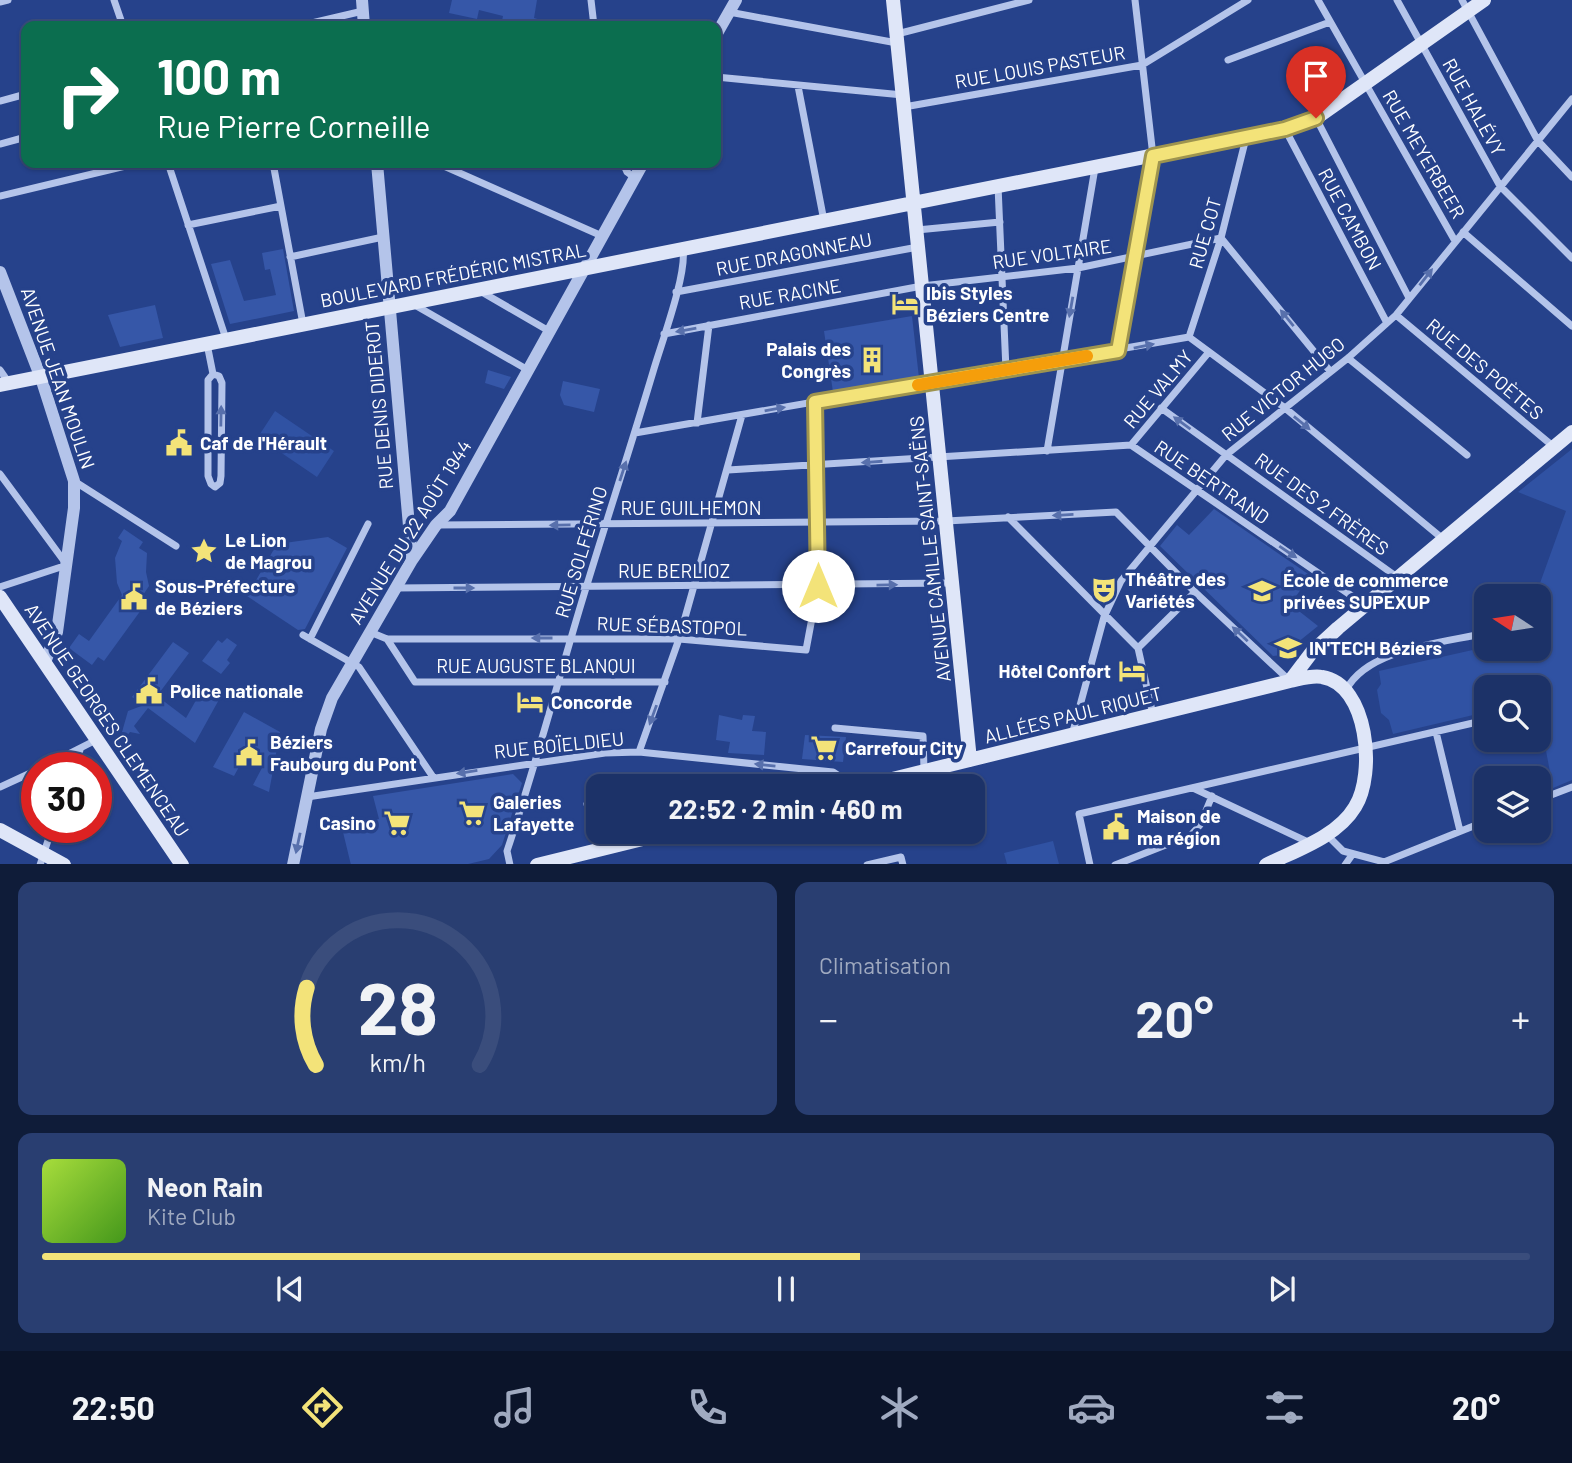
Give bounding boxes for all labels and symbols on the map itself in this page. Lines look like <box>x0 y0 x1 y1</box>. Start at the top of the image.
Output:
street label: RUE LOUIS PASTEUR <box>953 40 1127 93</box>
pin <box>1286 46 1346 118</box>
street label: RUE HALÉVY <box>1438 54 1511 160</box>
street label: RUE MEYERBEER <box>1378 85 1471 222</box>
street label: RUE CAMBON <box>1314 164 1387 274</box>
street label: RUE COT <box>1183 194 1226 271</box>
street label: RUE DRAGONNEAU <box>714 227 874 280</box>
street label: RUE VOLTAIRE <box>991 234 1113 273</box>
street label: BOULEVARD FRÉDÉRIC MISTRAL <box>318 237 588 312</box>
one-way arrow <box>1418 269 1433 287</box>
street label: RUE RACINE <box>737 273 843 314</box>
place label: Ibis Styles Béziers Centre <box>926 281 1049 326</box>
street label: AVENUE JEAN MOULIN <box>17 284 100 472</box>
hotel icon: Ibis Styles Béziers Centre <box>890 289 920 319</box>
one-way arrow <box>1065 296 1076 318</box>
one-way arrow <box>1280 310 1295 327</box>
street label: RUE DES POÈTES <box>1422 313 1548 424</box>
street label: RUE DENIS DIDEROT <box>360 320 397 490</box>
one-way arrow <box>675 324 697 335</box>
street label: RUE VICTOR HUGO <box>1216 332 1349 445</box>
place label: Palais des Congrès <box>766 337 851 382</box>
one-way arrow <box>1133 340 1155 351</box>
building icon: Palais des Congrès <box>857 345 887 375</box>
street label: RUE VALMY <box>1118 345 1197 433</box>
one-way arrow <box>764 403 786 414</box>
one-way arrow <box>216 405 227 427</box>
street label: AVENUE CAMILLE SAINT-SAËNS <box>904 415 955 683</box>
one-way arrow <box>1292 415 1310 430</box>
one-way arrow <box>1173 416 1191 430</box>
public building icon: Caf de l'Hérault <box>164 428 194 458</box>
place label: Caf de l'Hérault <box>200 431 327 454</box>
street label: AVENUE DU 22 AOÛT 1944 <box>343 435 476 628</box>
street label: RUE BERTRAND <box>1151 435 1274 528</box>
street label: RUE DES 2 FRÈRES <box>1251 447 1394 560</box>
one-way arrow <box>861 457 883 468</box>
one-way arrow <box>618 460 629 481</box>
street label: RUE SOLFÉRINO <box>550 483 611 620</box>
street label: RUE GUILHEMON <box>620 496 762 519</box>
one-way arrow <box>1051 509 1073 520</box>
one-way arrow <box>548 519 570 531</box>
place label: Le Lion de Magrou <box>225 528 312 573</box>
place icon: Le Lion de Magrou <box>189 536 219 566</box>
one-way arrow <box>1279 545 1298 558</box>
position arrow <box>781 549 855 623</box>
street label: RUE BERLIOZ <box>618 559 730 582</box>
place label: Théâtre des Variétés <box>1125 567 1226 612</box>
place label: École de commerce privées SUPEXUP <box>1283 568 1449 613</box>
place label: Sous-Préfecture de Béziers <box>155 574 295 619</box>
theatre icon: Théâtre des Variétés <box>1089 575 1119 605</box>
school or university icon: École de commerce privées SUPEXUP <box>1247 576 1277 606</box>
one-way arrow <box>876 579 898 590</box>
public building icon: Sous-Préfecture de Béziers <box>119 582 149 612</box>
one-way arrow <box>453 582 475 594</box>
north arrow <box>1474 584 1550 662</box>
street label: AVENUE GEORGES CLEMENCEAU <box>21 599 194 841</box>
street label: RUE SÉBASTOPOL <box>596 611 748 640</box>
one-way arrow <box>1231 626 1249 642</box>
one-way arrow <box>531 632 553 644</box>
school or university icon: IN'TECH Béziers <box>1273 633 1303 663</box>
place label: IN'TECH Béziers <box>1309 636 1442 659</box>
street label: RUE AUGUSTE BLANQUI <box>436 654 636 677</box>
hotel icon: Hôtel Confort <box>1117 656 1147 686</box>
place label: Hôtel Confort <box>999 659 1111 682</box>
public building icon: Police nationale <box>134 676 164 706</box>
place label: Police nationale <box>170 679 303 702</box>
street label: ALLÉES PAUL RIQUET <box>982 681 1164 748</box>
hotel icon: Concorde <box>515 687 545 717</box>
place label: Concorde <box>551 690 632 713</box>
one-way arrow <box>647 705 658 726</box>
street label: RUE BOÏELDIEU <box>493 726 625 763</box>
place label: Béziers Faubourg du Pont <box>270 730 417 775</box>
supermarket icon: Carrefour City <box>809 733 839 763</box>
place label: Carrefour City <box>845 736 963 759</box>
public building icon: Béziers Faubourg du Pont <box>234 738 264 768</box>
speed limit sign: 30 <box>21 752 112 843</box>
one-way arrow <box>754 760 776 771</box>
one-way arrow <box>455 767 477 778</box>
place label: Galeries Lafayette <box>493 790 574 835</box>
supermarket icon: Galeries Lafayette <box>457 798 487 828</box>
place label: Maison de ma région <box>1137 804 1221 849</box>
supermarket icon: Casino <box>382 808 412 838</box>
place label: Casino <box>319 811 376 834</box>
public building icon: Maison de ma région <box>1101 812 1131 842</box>
one-way arrow <box>292 832 303 854</box>

